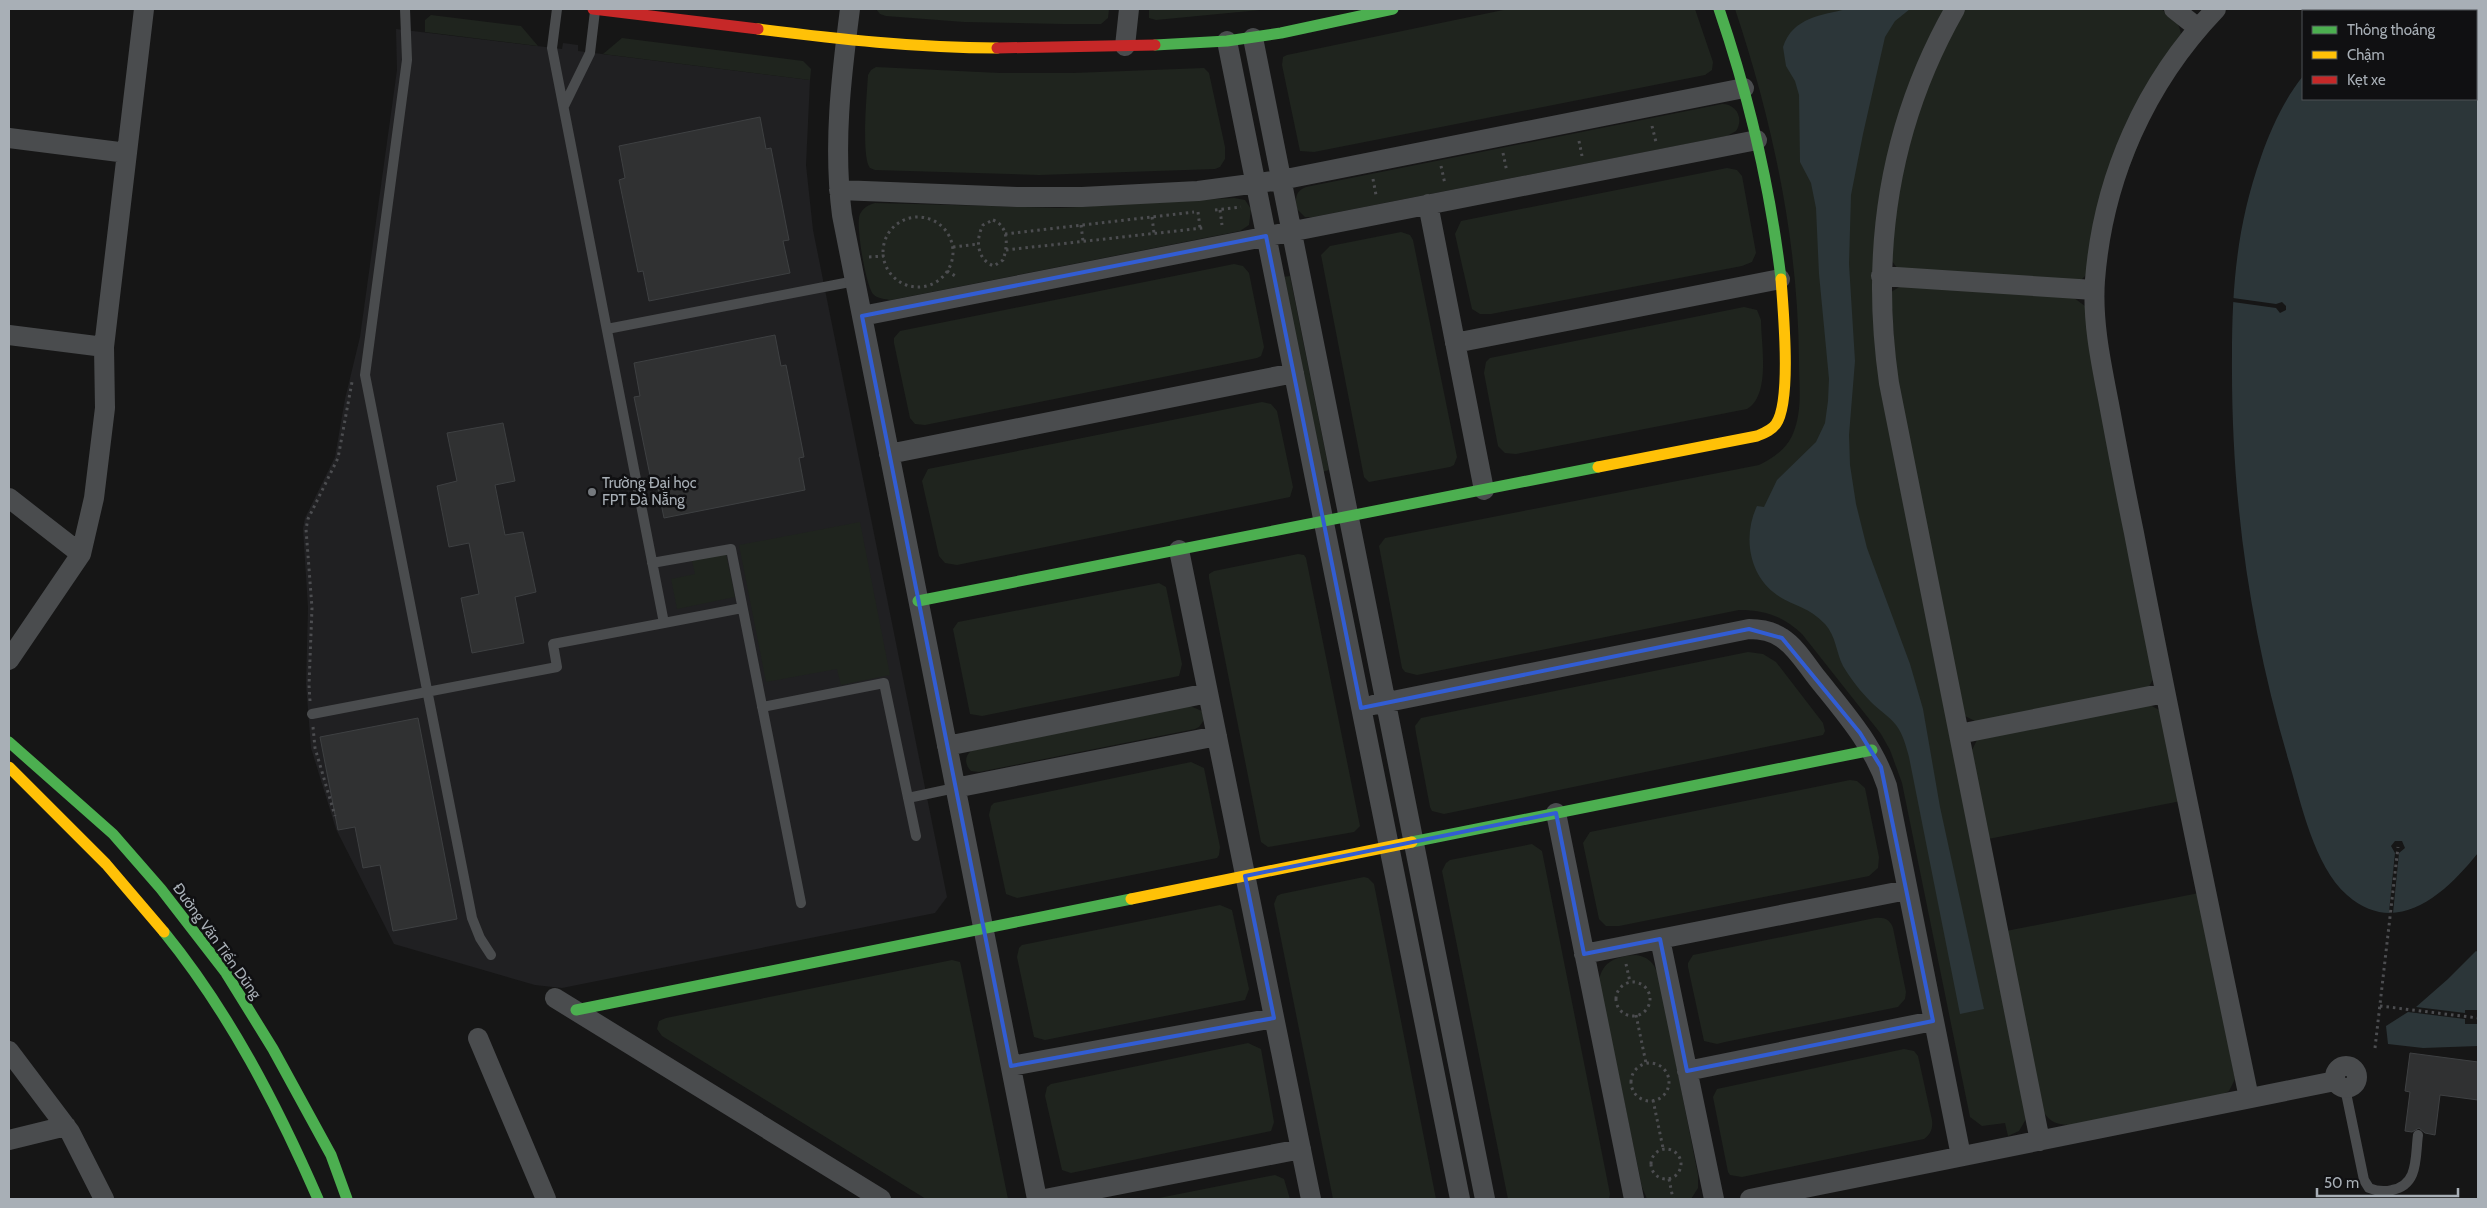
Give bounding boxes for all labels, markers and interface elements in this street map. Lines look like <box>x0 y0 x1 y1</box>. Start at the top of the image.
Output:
legend <box>2302 10 2477 100</box>
text: Thông thoáng <box>2347 21 2436 39</box>
text: Chậm <box>2347 46 2385 64</box>
text: Kẹt xe <box>2347 71 2386 89</box>
place label: Trường Đại học FPT Đà Nẵng <box>602 474 697 509</box>
marker: Trường Đại học FPT Đà Nẵng <box>586 486 598 498</box>
street label: Đường Văn Tiến Dũng <box>169 880 265 1003</box>
scale bar <box>2317 1166 2458 1198</box>
text: 50 m <box>2324 1174 2359 1192</box>

